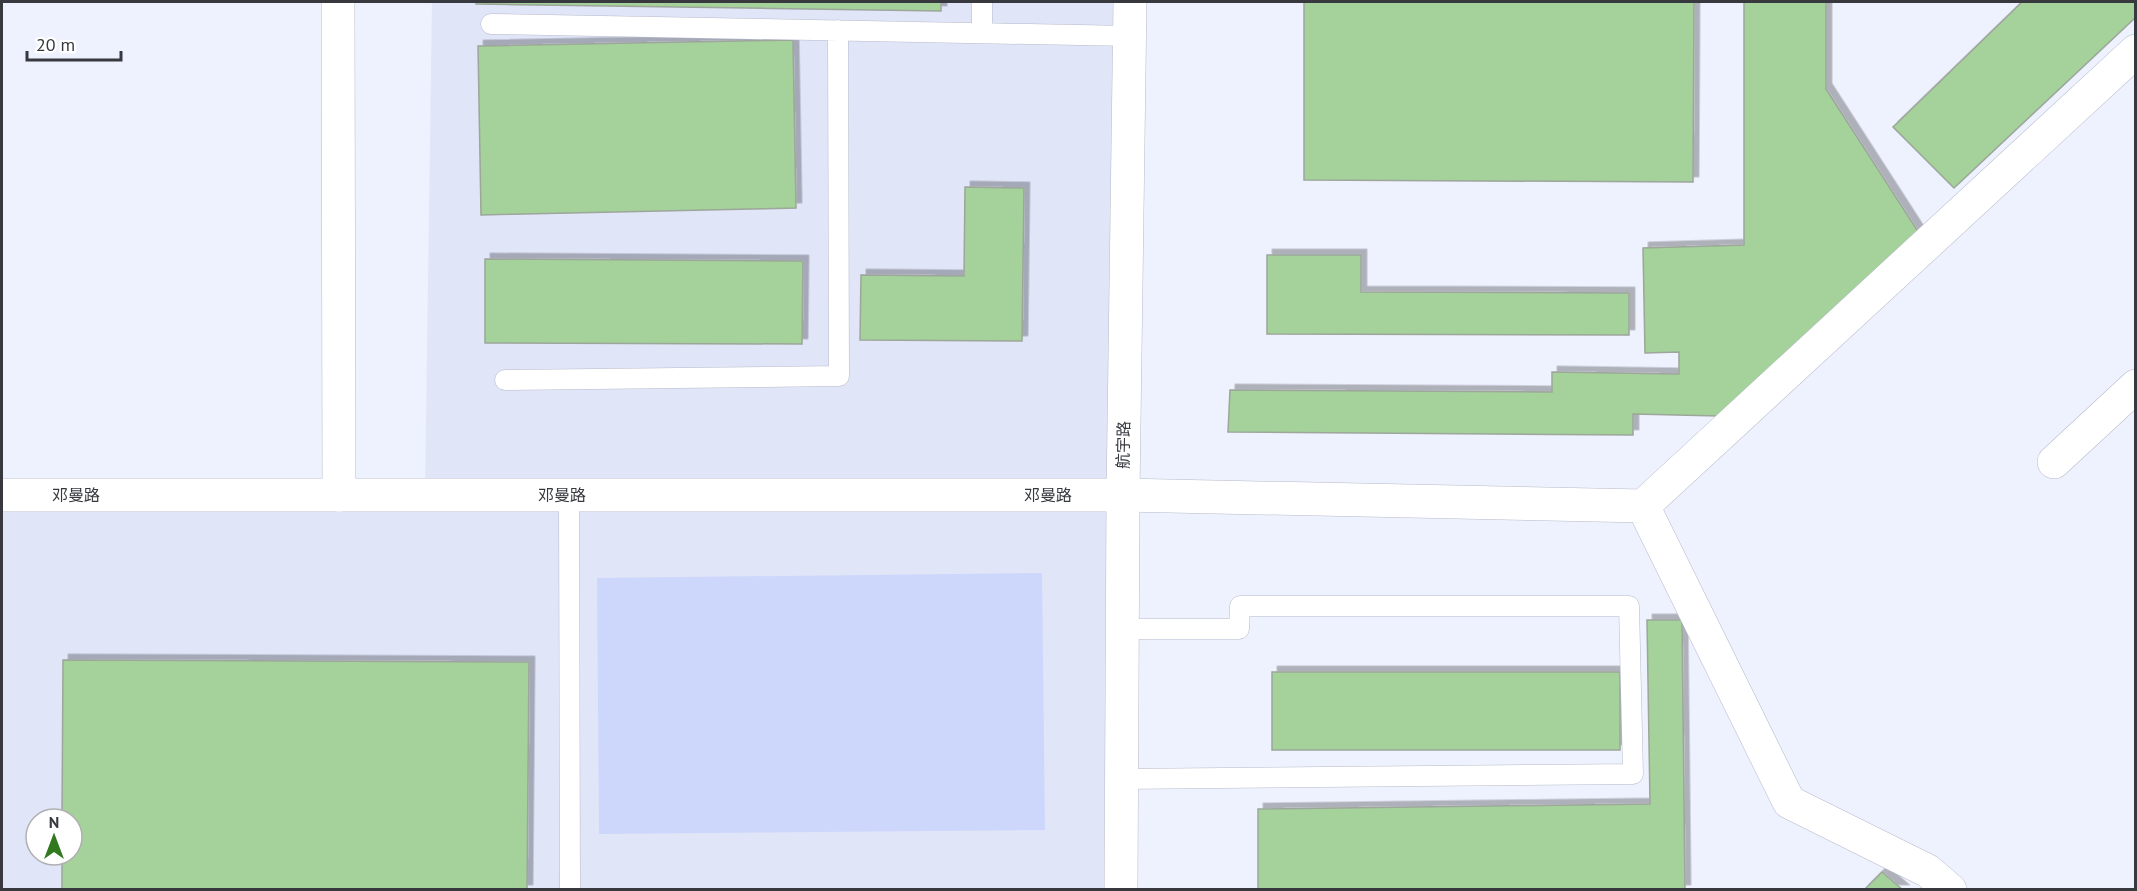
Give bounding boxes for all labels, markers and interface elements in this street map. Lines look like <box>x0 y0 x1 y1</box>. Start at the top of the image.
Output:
scale bar <box>27 24 122 62</box>
text: 20 m <box>36 33 75 56</box>
street label: 航宇路 <box>1113 421 1133 469</box>
street label: 邓曼路 <box>52 485 100 505</box>
street label: 邓曼路 <box>538 485 586 505</box>
street label: 邓曼路 <box>1024 485 1072 505</box>
north arrow <box>24 807 84 867</box>
text: N <box>49 812 59 832</box>

